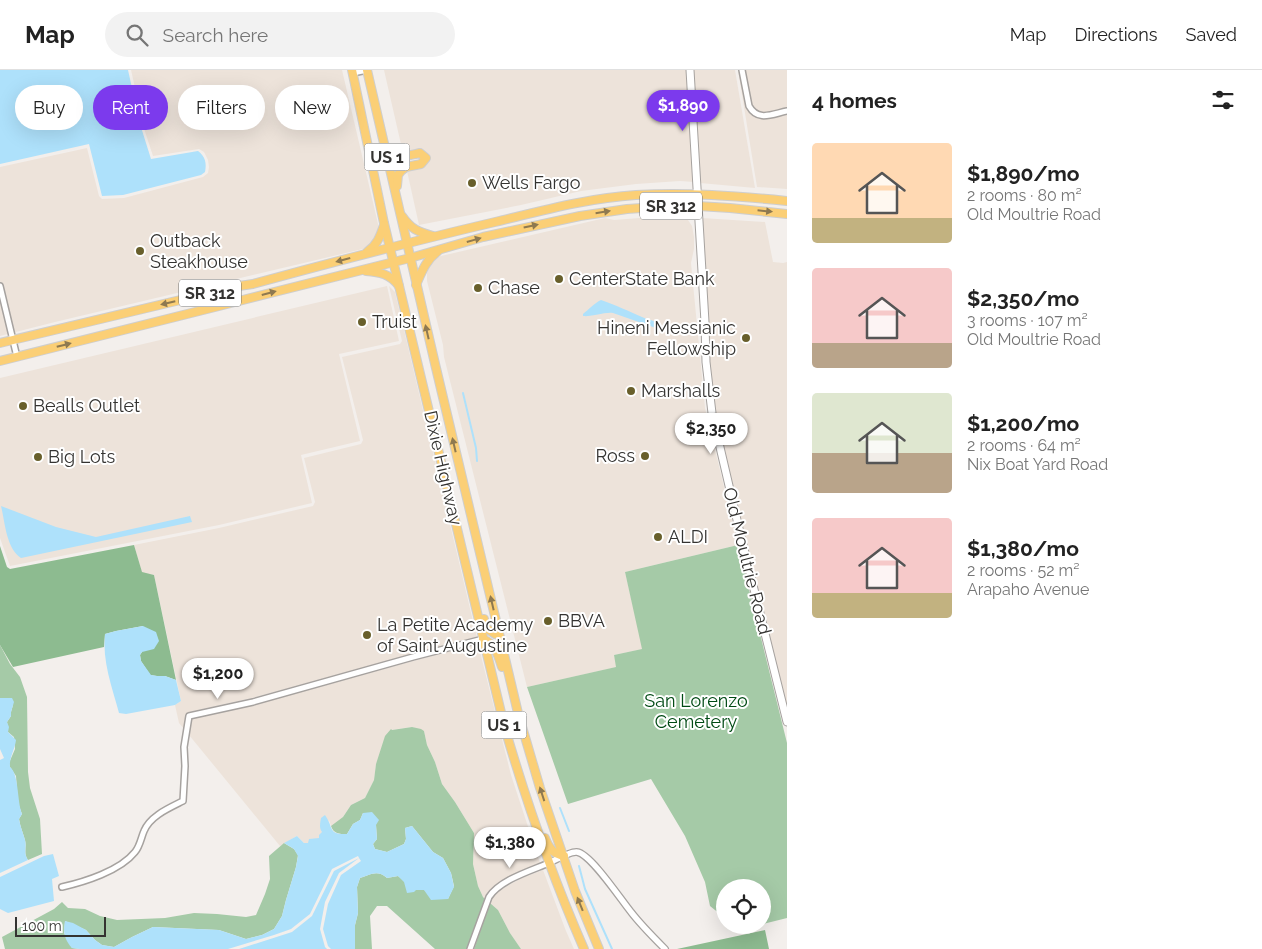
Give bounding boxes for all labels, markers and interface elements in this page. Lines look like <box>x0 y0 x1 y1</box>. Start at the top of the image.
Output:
search box <box>105 12 455 57</box>
text: Map <box>25 20 75 49</box>
icon: search <box>123 21 151 49</box>
text: Search here <box>163 24 268 46</box>
text: Map <box>1010 24 1046 45</box>
text: Directions <box>1074 24 1158 45</box>
text: Saved <box>1186 24 1237 45</box>
chip: Buy <box>15 85 83 130</box>
chip: Rent <box>93 85 168 130</box>
chip: Filters <box>178 85 265 130</box>
chip: New <box>275 85 349 130</box>
icon: filters <box>1209 86 1237 114</box>
text: 4 homes <box>812 88 897 113</box>
pin: $1,890 <box>642 90 724 132</box>
text: $1,890 <box>658 96 708 115</box>
road number: US 1 <box>364 144 410 170</box>
text: $1,890/mo <box>967 161 1080 186</box>
icon: home <box>852 163 912 223</box>
place label: Wells Fargo <box>482 172 581 193</box>
marker: Wells Fargo <box>466 177 478 189</box>
text: 2 rooms · 80 m² <box>967 186 1082 205</box>
road number: SR 312 <box>640 192 702 220</box>
text: Old Moultrie Road <box>967 205 1101 224</box>
one-way arrow <box>595 208 611 216</box>
one-way arrow <box>757 208 773 216</box>
one-way arrow <box>524 222 539 230</box>
place label: Outback Steakhouse <box>150 230 248 272</box>
one-way arrow <box>466 236 482 244</box>
marker: Outback Steakhouse <box>134 245 146 257</box>
one-way arrow <box>335 256 350 264</box>
place label: CenterState Bank <box>569 268 715 289</box>
marker: CenterState Bank <box>553 273 565 285</box>
place label: Chase <box>488 277 540 298</box>
road number: SR 312 <box>179 280 241 307</box>
marker: Chase <box>472 282 484 294</box>
text: $2,350/mo <box>967 286 1079 311</box>
icon: home <box>852 288 912 348</box>
one-way arrow <box>262 289 277 297</box>
one-way arrow <box>160 299 176 307</box>
place label: Truist <box>372 311 417 332</box>
text: 3 rooms · 107 m² <box>967 311 1088 330</box>
marker: Truist <box>356 316 368 328</box>
place label: Hineni Messianic Fellowship <box>597 317 736 359</box>
one-way arrow <box>423 324 431 339</box>
text: Old Moultrie Road <box>967 330 1101 349</box>
marker: Hineni Messianic Fellowship <box>740 332 752 344</box>
one-way arrow <box>57 341 72 349</box>
place label: Marshalls <box>641 380 721 401</box>
marker: Marshalls <box>625 385 637 397</box>
place label: Bealls Outlet <box>33 395 140 416</box>
marker: Bealls Outlet <box>17 400 29 412</box>
street label: Dixie Highway <box>420 408 467 528</box>
text: $1,200/mo <box>967 411 1079 436</box>
pin: $2,350 <box>670 412 752 455</box>
icon: home <box>852 413 912 473</box>
text: $2,350 <box>686 419 736 438</box>
text: 2 rooms · 64 m² <box>967 436 1081 455</box>
one-way arrow <box>450 437 458 452</box>
place label: Ross <box>595 445 635 466</box>
place label: Big Lots <box>48 446 116 467</box>
marker: Ross <box>639 450 651 462</box>
marker: Big Lots <box>32 451 44 463</box>
text: Nix Boat Yard Road <box>967 455 1108 474</box>
street label: Old Moultrie Road <box>719 485 776 637</box>
place label: ALDI <box>668 526 708 547</box>
marker: ALDI <box>652 531 664 543</box>
text: $1,380/mo <box>967 536 1079 561</box>
icon: home <box>852 538 912 598</box>
text: 2 rooms · 52 m² <box>967 561 1079 580</box>
text: Arapaho Avenue <box>967 580 1089 599</box>
one-way arrow <box>488 595 496 610</box>
place label: BBVA <box>558 610 605 631</box>
place label: La Petite Academy of Saint Augustine <box>377 614 534 656</box>
marker: BBVA <box>542 615 554 627</box>
marker: La Petite Academy of Saint Augustine <box>361 629 373 641</box>
pin: $1,200 <box>177 658 259 700</box>
text: $1,200 <box>193 664 243 683</box>
park label: San Lorenzo Cemetery <box>644 690 748 732</box>
road number: US 1 <box>482 712 526 738</box>
one-way arrow <box>537 786 545 801</box>
pin: $1,380 <box>469 826 551 869</box>
text: $1,380 <box>485 833 535 852</box>
map controls <box>716 879 771 934</box>
button: locate <box>716 879 771 934</box>
one-way arrow <box>576 896 584 911</box>
scale bar <box>15 914 106 937</box>
text: 100 m <box>22 918 62 934</box>

